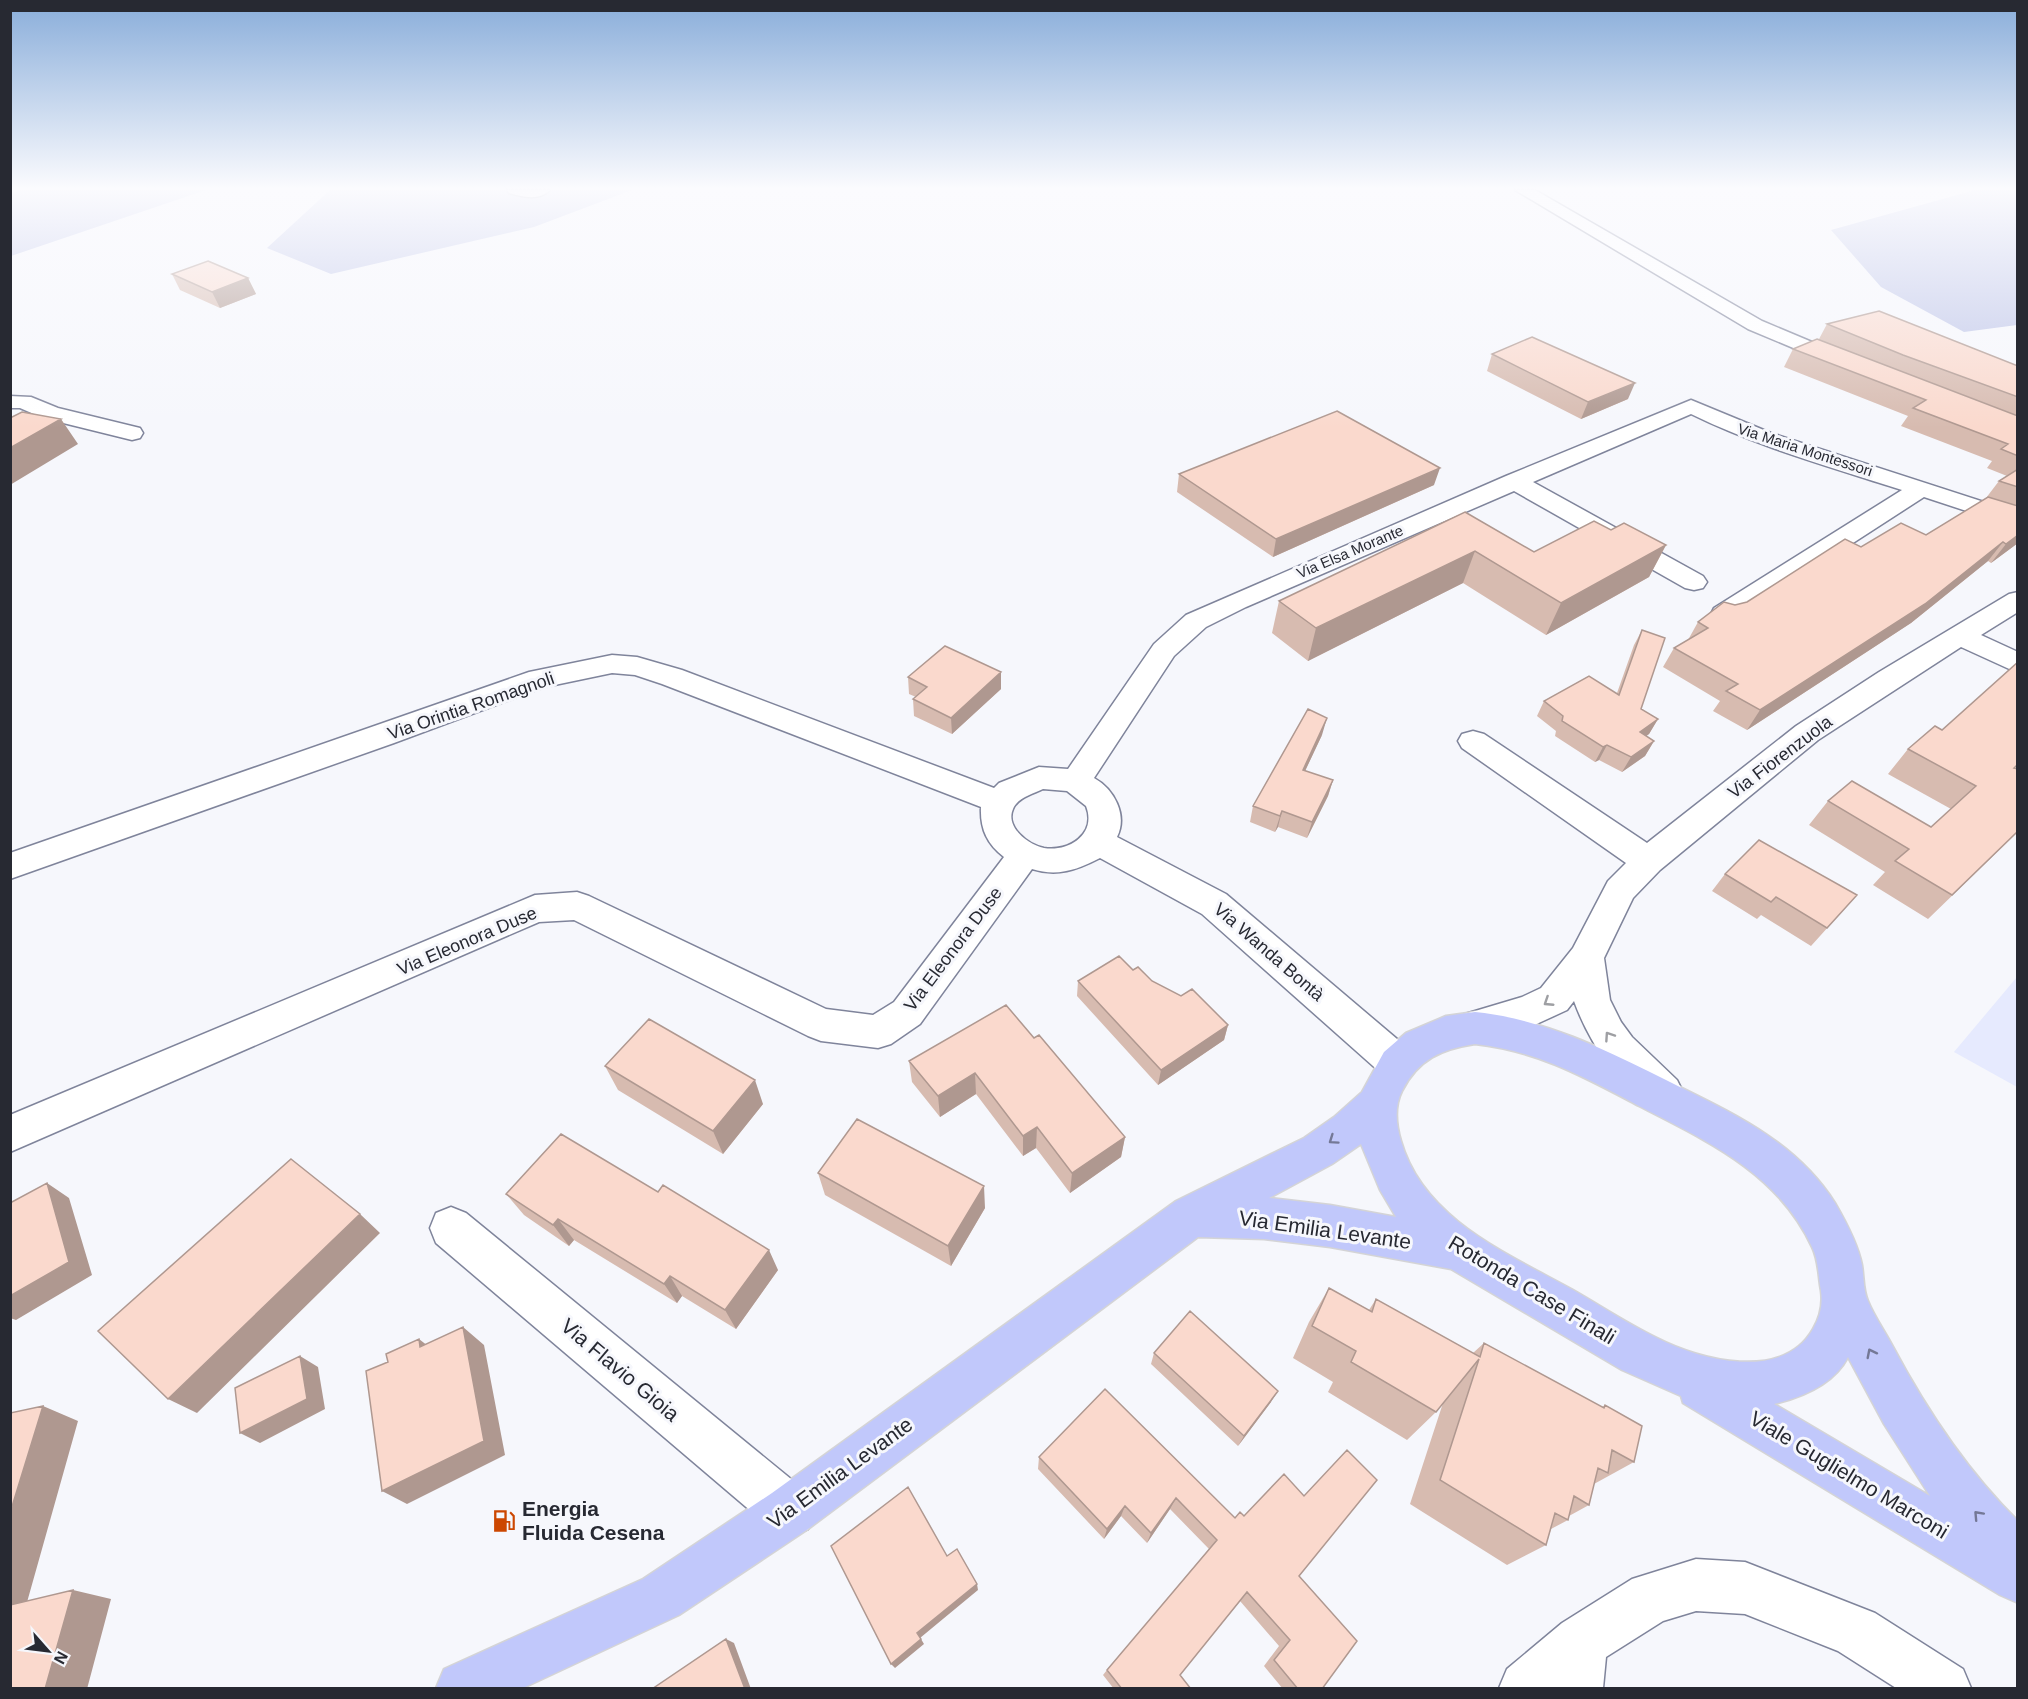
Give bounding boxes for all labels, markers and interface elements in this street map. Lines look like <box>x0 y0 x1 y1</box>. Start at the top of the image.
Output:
street label: Via Maria Montessori <box>1736 420 1875 479</box>
street label: Via Elsa Morante <box>1294 521 1406 582</box>
street label: Via Orintia Romagnoli <box>385 668 557 744</box>
street label: Via Fiorenzuola <box>1724 711 1837 803</box>
street label: Via Eleonora Duse <box>900 883 1006 1015</box>
street label: Via Wanda Bontà <box>1210 899 1329 1006</box>
street label: Via Eleonora Duse <box>394 903 540 979</box>
one-way arrow <box>1544 994 1555 1005</box>
one-way arrow <box>1605 1032 1616 1043</box>
one-way arrow <box>1329 1133 1340 1144</box>
street label: Via Emilia Levante <box>1238 1206 1413 1253</box>
street label: Rotonda Case Finali <box>1445 1231 1620 1348</box>
street label: Via Flavio Gioia <box>557 1314 684 1426</box>
one-way arrow <box>1867 1348 1878 1359</box>
street label: Viale Guglielmo Marconi <box>1746 1406 1953 1543</box>
street label: Via Emilia Levante <box>763 1412 917 1533</box>
place label: Energia Fluida Cesena <box>522 1497 665 1544</box>
fuel station icon: Energia Fluida Cesena <box>491 1508 517 1534</box>
one-way arrow <box>1974 1511 1985 1522</box>
north arrow <box>18 1621 78 1681</box>
text: N <box>51 1649 71 1667</box>

